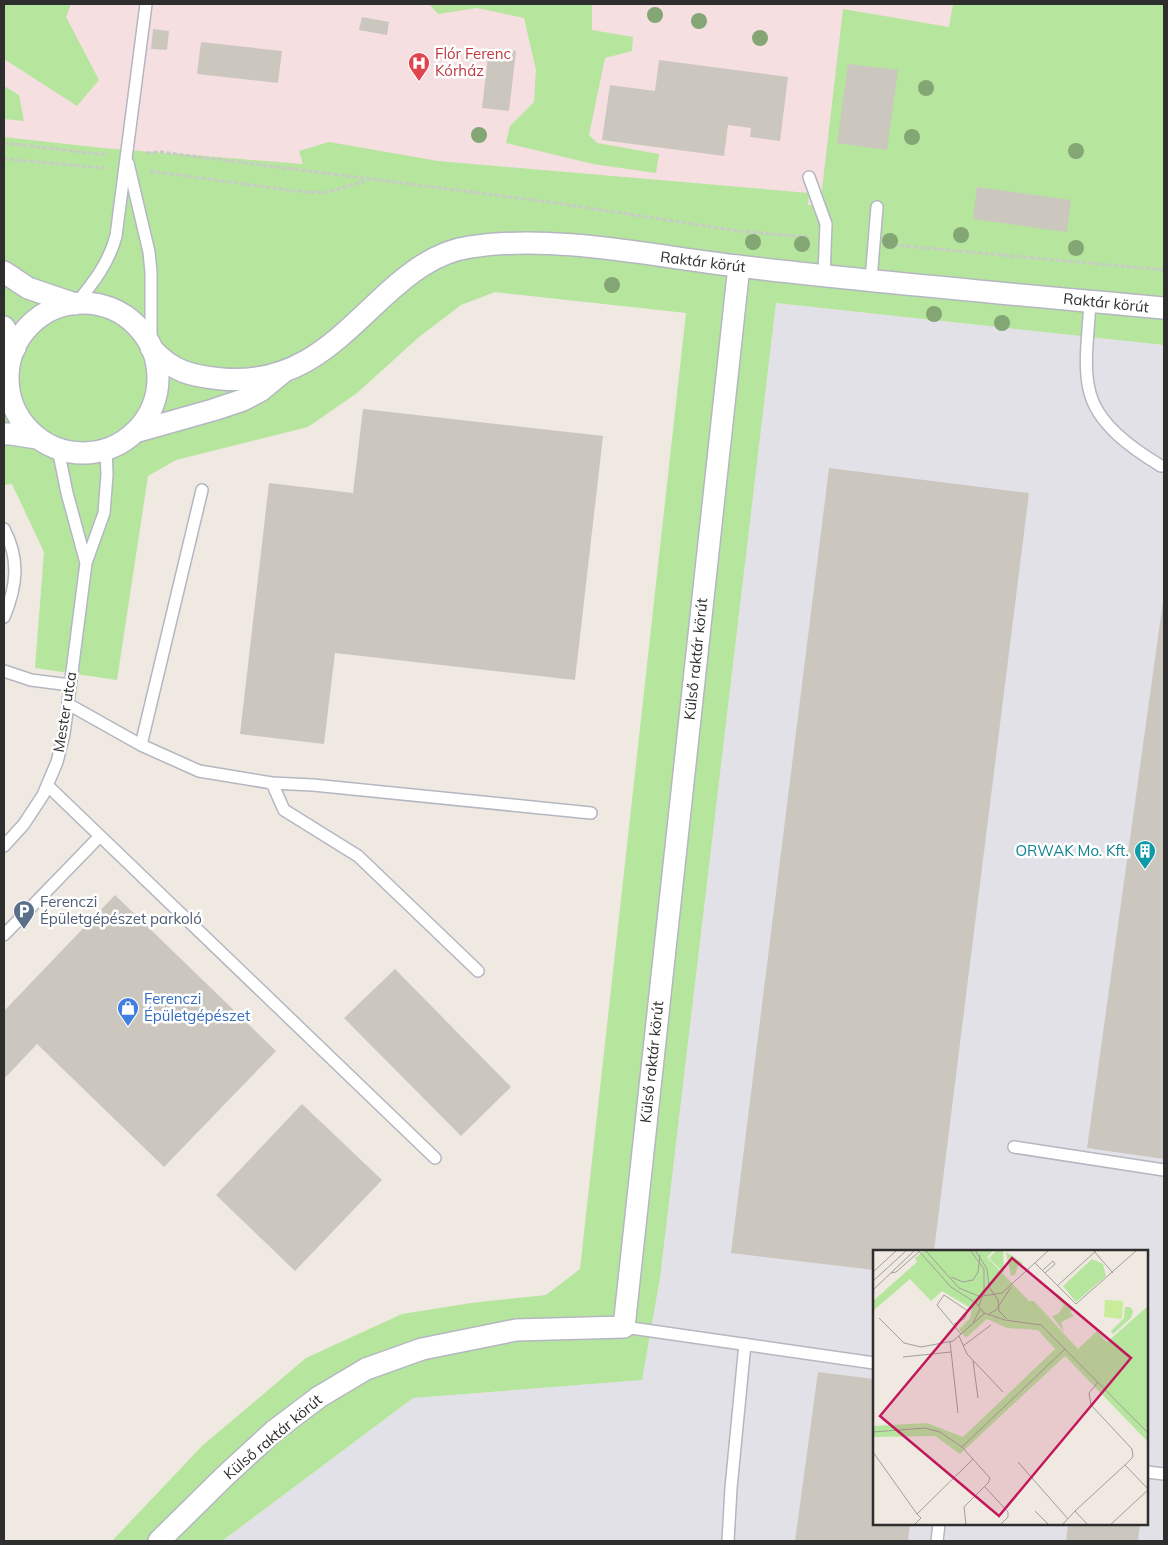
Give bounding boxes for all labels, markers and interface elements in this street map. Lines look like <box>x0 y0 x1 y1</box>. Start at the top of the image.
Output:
place label: Flór Ferenc Kórház <box>435 44 511 80</box>
hospital icon: Flór Ferenc Kórház <box>407 51 431 82</box>
street label: Raktár körút <box>659 247 747 276</box>
street label: Raktár körút <box>1062 289 1150 316</box>
street label: Külső raktár körút <box>680 597 711 721</box>
street label: Mester utca <box>49 670 80 754</box>
building icon: ORWAK Mo. Kft. <box>1133 839 1157 870</box>
place label: ORWAK Mo. Kft. <box>1016 841 1129 860</box>
place label: Ferenczi Épületgépészet parkoló <box>40 892 202 928</box>
parking icon: Ferenczi Épületgépészet parkoló <box>12 899 36 930</box>
place label: Ferenczi Épületgépészet <box>144 989 250 1025</box>
shop icon: Ferenczi Épületgépészet <box>116 996 140 1027</box>
street label: Külső raktár körút <box>636 1000 667 1124</box>
inset map <box>873 1250 1148 1525</box>
street label: Külső raktár körút <box>220 1390 326 1483</box>

